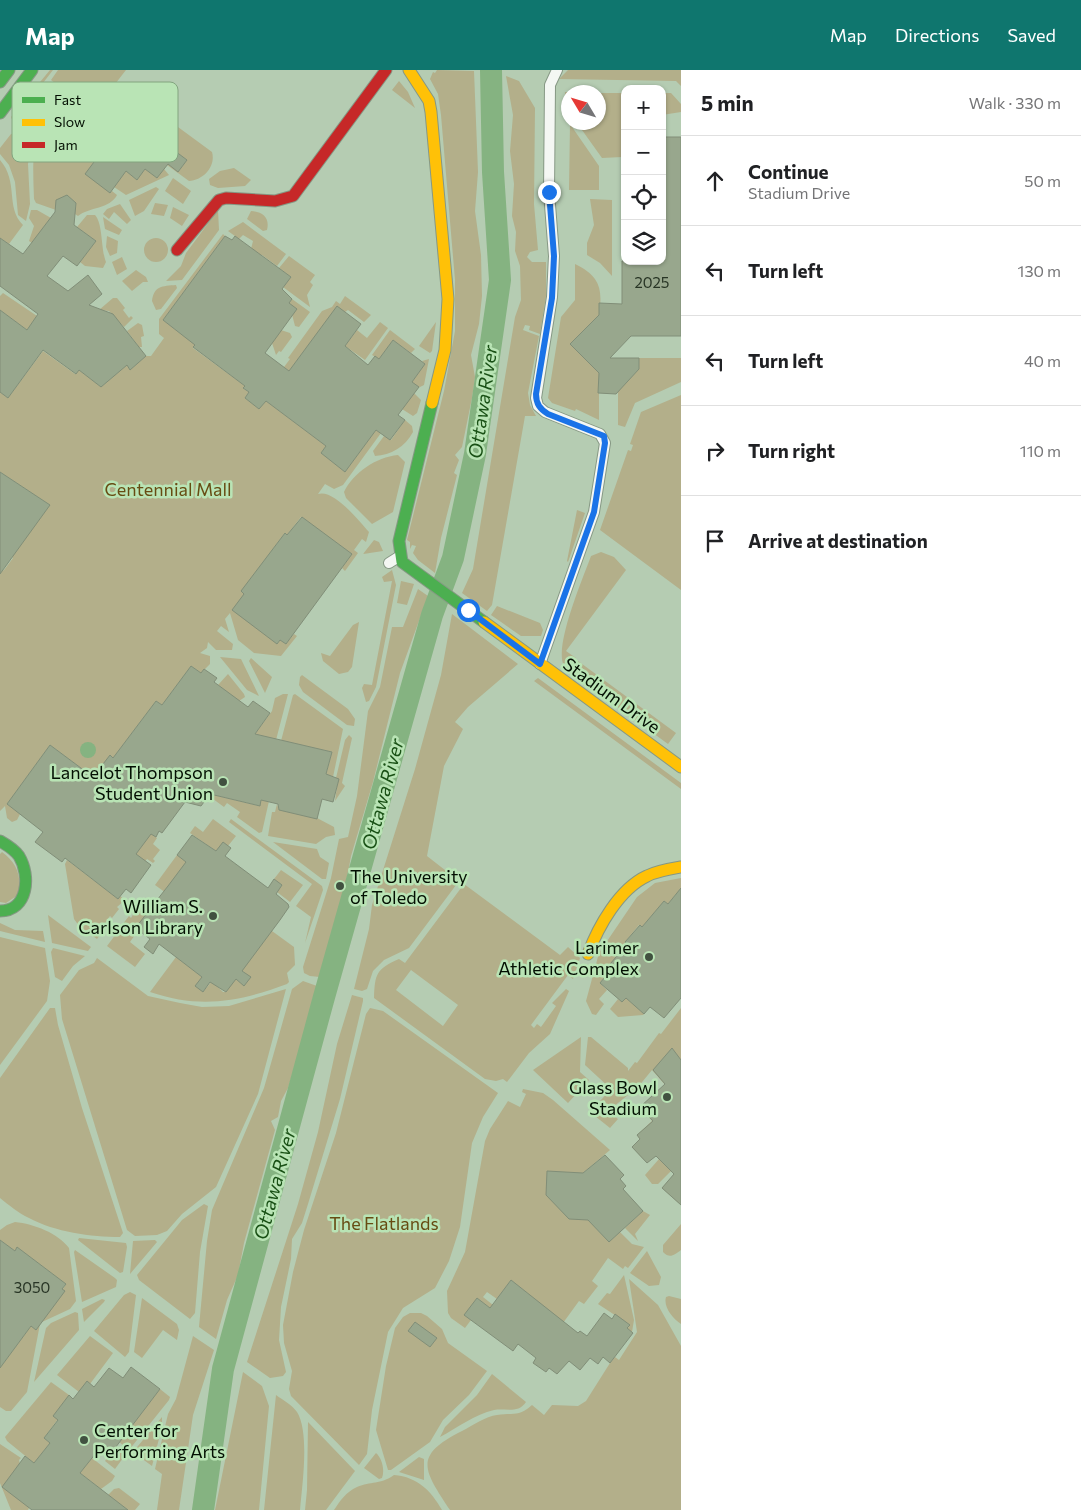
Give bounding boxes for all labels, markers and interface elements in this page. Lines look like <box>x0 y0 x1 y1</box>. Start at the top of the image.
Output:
text: Map <box>25 21 75 50</box>
text: Map <box>830 24 867 46</box>
text: Directions <box>895 24 979 46</box>
text: Saved <box>1007 24 1056 46</box>
legend <box>12 82 178 162</box>
north arrow <box>561 85 606 130</box>
map controls <box>621 85 666 265</box>
button: + <box>621 85 666 130</box>
text: 5 min <box>701 90 754 115</box>
text: Fast <box>54 91 81 108</box>
text: Walk · 330 m <box>969 93 1061 112</box>
text: Slow <box>54 113 85 130</box>
button: − <box>621 130 666 175</box>
text: Jam <box>54 136 78 153</box>
text: Continue <box>748 160 828 183</box>
icon: ahead <box>701 167 729 195</box>
text: 50 m <box>1024 171 1061 190</box>
button: locate <box>621 175 666 220</box>
route end <box>538 181 561 204</box>
text: Stadium Drive <box>748 183 850 202</box>
button: layers <box>621 220 666 265</box>
icon: left <box>701 257 729 285</box>
text: Turn left <box>748 259 823 282</box>
text: 130 m <box>1018 261 1061 280</box>
house number: 2025 <box>635 273 669 291</box>
water label: Ottawa River <box>463 343 502 460</box>
icon: left <box>701 347 729 375</box>
text: Turn left <box>748 349 823 372</box>
text: 40 m <box>1024 351 1061 370</box>
icon: right <box>701 437 729 465</box>
text: Turn right <box>748 439 835 462</box>
text: 110 m <box>1020 441 1061 460</box>
park label: Centennial Mall <box>104 478 232 500</box>
icon: arrive <box>701 527 729 555</box>
text: Arrive at destination <box>748 529 928 552</box>
route start <box>457 599 480 622</box>
street label: Stadium Drive <box>559 652 665 738</box>
water label: Ottawa River <box>356 735 408 852</box>
place label: Lancelot Thompson Student Union <box>51 761 213 804</box>
marker: Lancelot Thompson Student Union <box>217 776 229 788</box>
place label: The University of Toledo <box>350 865 468 908</box>
marker: The University of Toledo <box>334 880 346 892</box>
place label: William S. Carlson Library <box>78 895 203 938</box>
marker: William S. Carlson Library <box>207 910 219 922</box>
place label: Larimer Athletic Complex <box>498 936 639 979</box>
marker: Larimer Athletic Complex <box>643 951 655 963</box>
place label: Glass Bowl Stadium <box>569 1076 657 1119</box>
marker: Glass Bowl Stadium <box>661 1091 673 1103</box>
water label: Ottawa River <box>248 1125 300 1242</box>
park label: The Flatlands <box>329 1212 439 1234</box>
house number: 3050 <box>14 1278 50 1296</box>
place label: Center for Performing Arts <box>94 1419 225 1462</box>
marker: Center for Performing Arts <box>78 1434 90 1446</box>

